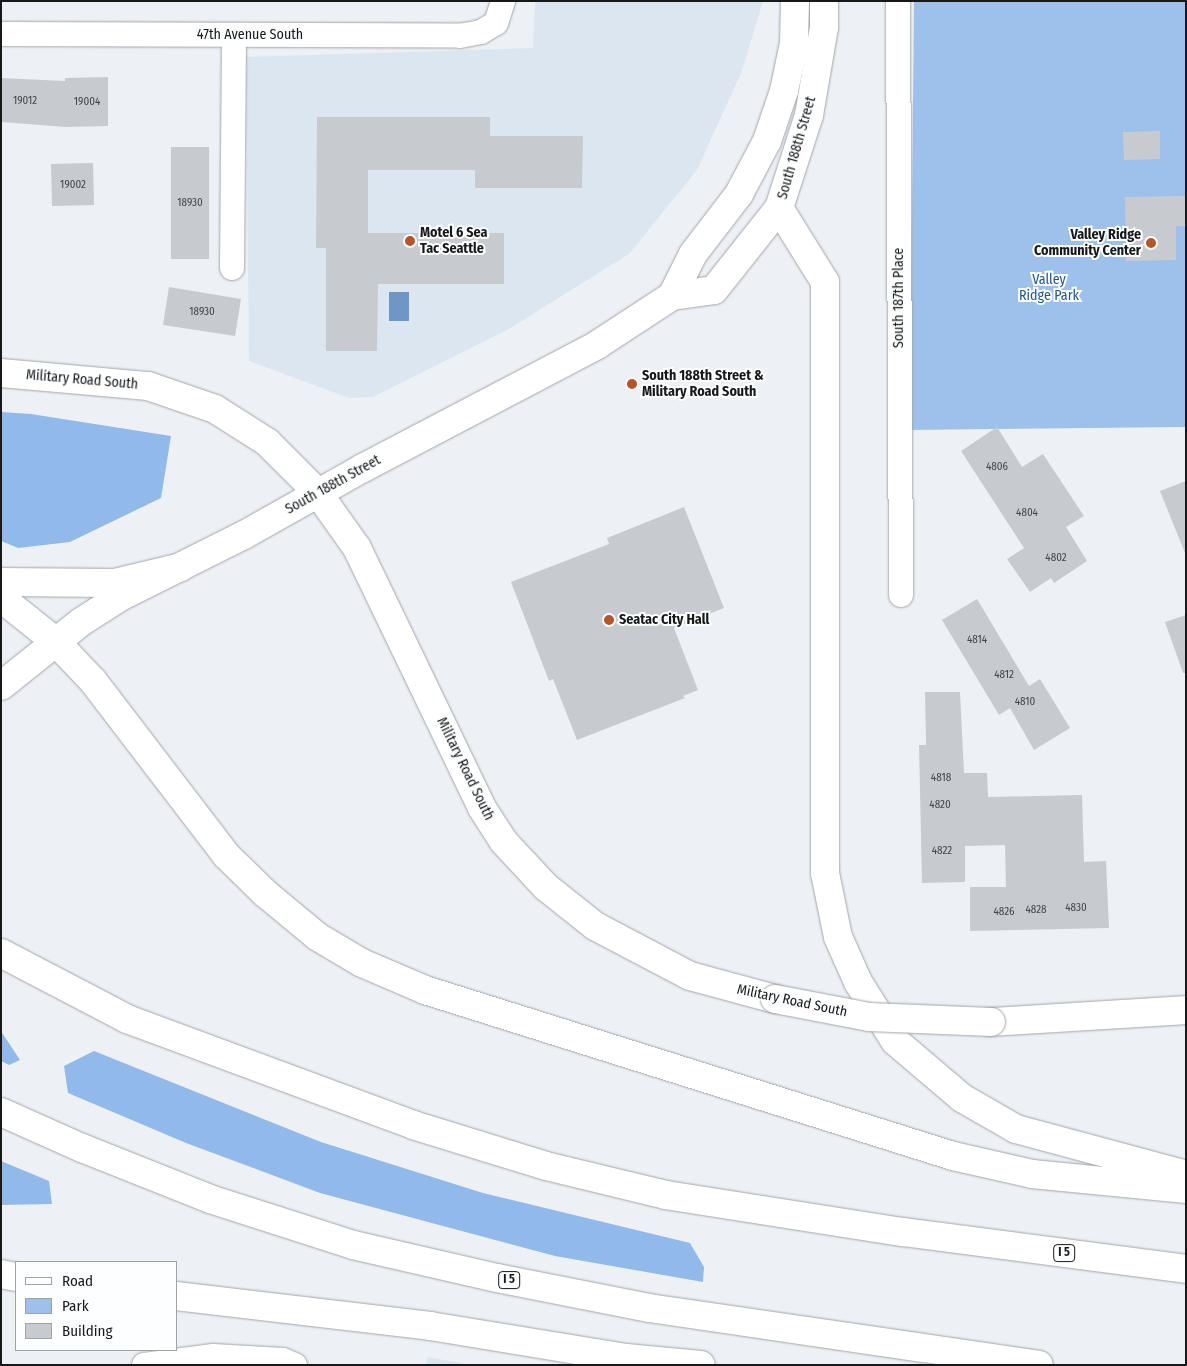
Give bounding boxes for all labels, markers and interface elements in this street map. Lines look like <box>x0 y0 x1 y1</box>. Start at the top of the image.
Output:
street label: 47th Avenue South <box>197 27 303 43</box>
house number: 19012 <box>13 94 37 108</box>
house number: 19004 <box>74 95 100 109</box>
street label: South 188th Street <box>774 95 820 201</box>
house number: 19002 <box>60 178 86 192</box>
house number: 18930 <box>177 196 203 210</box>
place label: Motel 6 Sea Tac Seattle <box>420 225 488 258</box>
place label: Valley Ridge Community Center <box>1034 227 1141 260</box>
marker: Motel 6 Sea Tac Seattle <box>404 235 416 247</box>
marker: Valley Ridge Community Center <box>1145 237 1157 249</box>
street label: South 187th Place <box>891 248 907 348</box>
park label: Valley Ridge Park <box>1019 272 1079 304</box>
house number: 18930 <box>189 305 215 319</box>
street label: Military Road South <box>25 367 139 393</box>
place label: South 188th Street & Military Road South <box>642 368 764 401</box>
marker: South 188th Street & Military Road South <box>626 378 638 390</box>
street label: South 188th Street <box>283 452 383 518</box>
house number: 4806 <box>986 460 1008 474</box>
house number: 4804 <box>1016 506 1038 520</box>
house number: 4802 <box>1045 551 1067 565</box>
place label: Seatac City Hall <box>619 612 709 628</box>
marker: Seatac City Hall <box>603 614 615 626</box>
house number: 4814 <box>967 633 987 647</box>
house number: 4812 <box>994 668 1014 682</box>
house number: 4810 <box>1015 695 1035 709</box>
street label: Military Road South <box>433 715 497 823</box>
house number: 4818 <box>931 771 951 785</box>
house number: 4820 <box>929 798 951 812</box>
house number: 4822 <box>932 844 952 858</box>
house number: 4830 <box>1065 901 1087 915</box>
house number: 4828 <box>1025 903 1047 917</box>
house number: 4826 <box>993 905 1015 919</box>
street label: Military Road South <box>735 981 849 1021</box>
road number: I 5 <box>1053 1244 1075 1262</box>
legend <box>15 1261 178 1351</box>
road number: I 5 <box>498 1270 520 1290</box>
text: Road <box>62 1272 93 1290</box>
text: Park <box>62 1297 89 1315</box>
text: Building <box>62 1322 113 1340</box>

